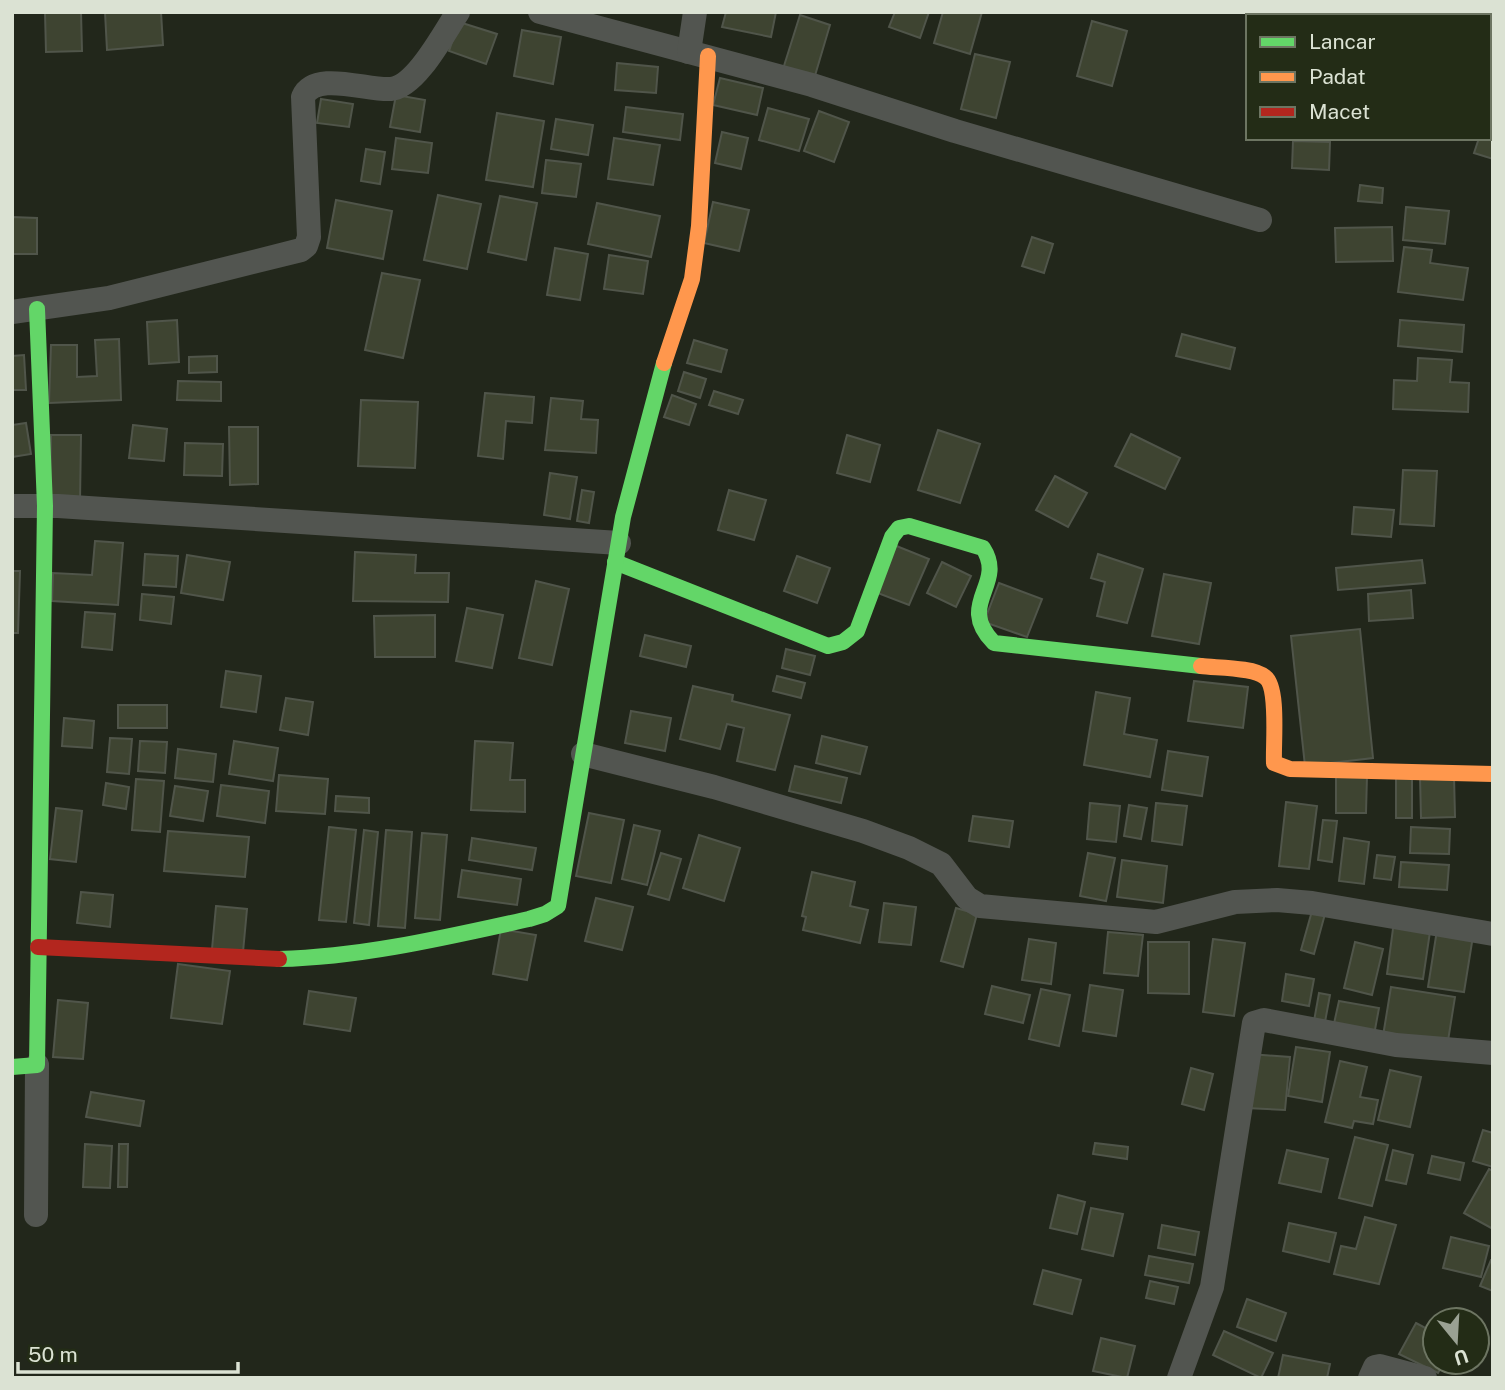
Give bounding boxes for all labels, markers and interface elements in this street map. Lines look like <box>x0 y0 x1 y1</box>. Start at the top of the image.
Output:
legend <box>1246 14 1491 140</box>
text: Lancar <box>1309 29 1376 54</box>
text: Padat <box>1309 64 1366 89</box>
text: Macet <box>1309 99 1370 124</box>
north arrow <box>1421 1306 1491 1376</box>
scale bar <box>18 1330 238 1374</box>
text: 50 m <box>28 1342 78 1367</box>
text: U <box>1451 1345 1471 1370</box>

